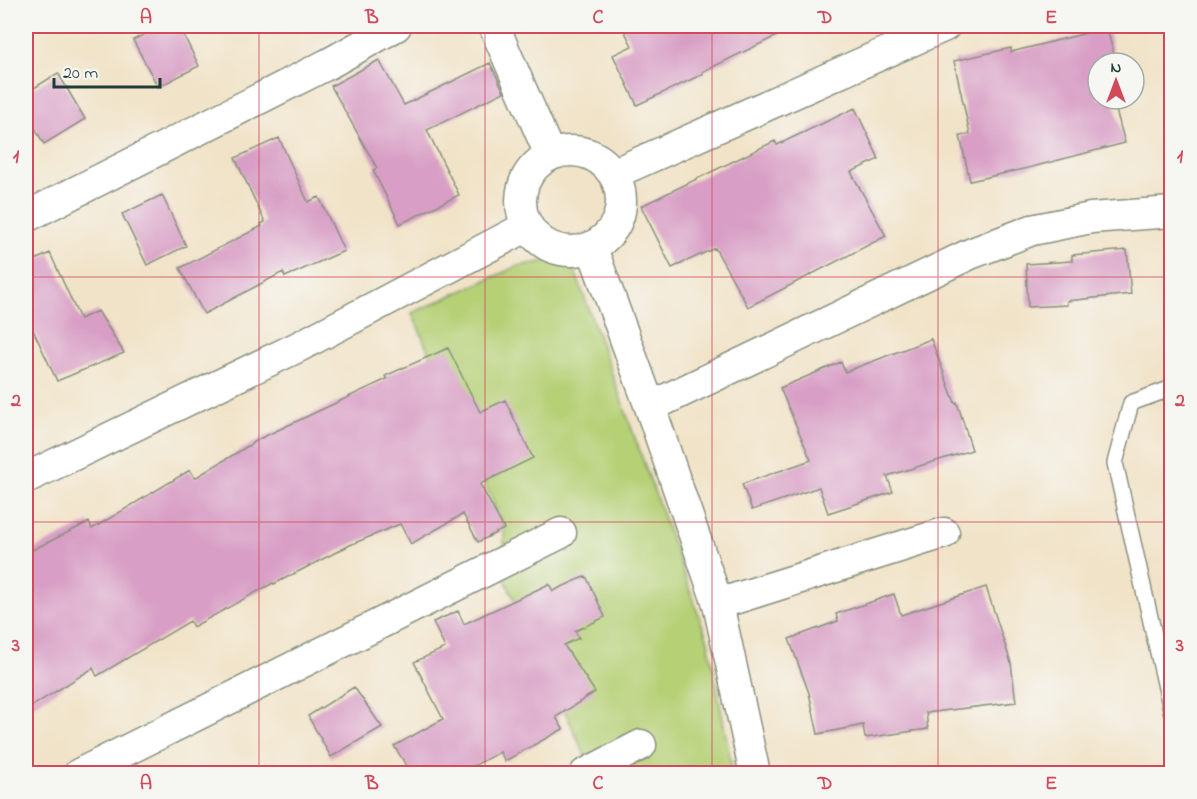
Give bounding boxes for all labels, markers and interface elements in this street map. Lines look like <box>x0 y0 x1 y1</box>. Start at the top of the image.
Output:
text: A <box>140 4 152 33</box>
text: B <box>364 4 379 33</box>
text: C <box>593 4 604 33</box>
text: D <box>817 4 832 33</box>
text: E <box>1045 4 1057 33</box>
scale bar <box>54 51 160 89</box>
north arrow <box>1086 51 1146 111</box>
text: N <box>1111 56 1122 80</box>
text: 20 m <box>63 61 98 87</box>
text: 1 <box>13 143 20 172</box>
text: 1 <box>1177 143 1184 172</box>
text: 2 <box>10 387 21 416</box>
text: 2 <box>1174 387 1185 416</box>
text: 3 <box>11 632 20 661</box>
text: 3 <box>1175 632 1184 661</box>
text: A <box>140 770 152 799</box>
text: B <box>364 770 379 799</box>
text: C <box>593 770 604 799</box>
text: D <box>817 770 832 799</box>
text: E <box>1045 770 1057 799</box>

